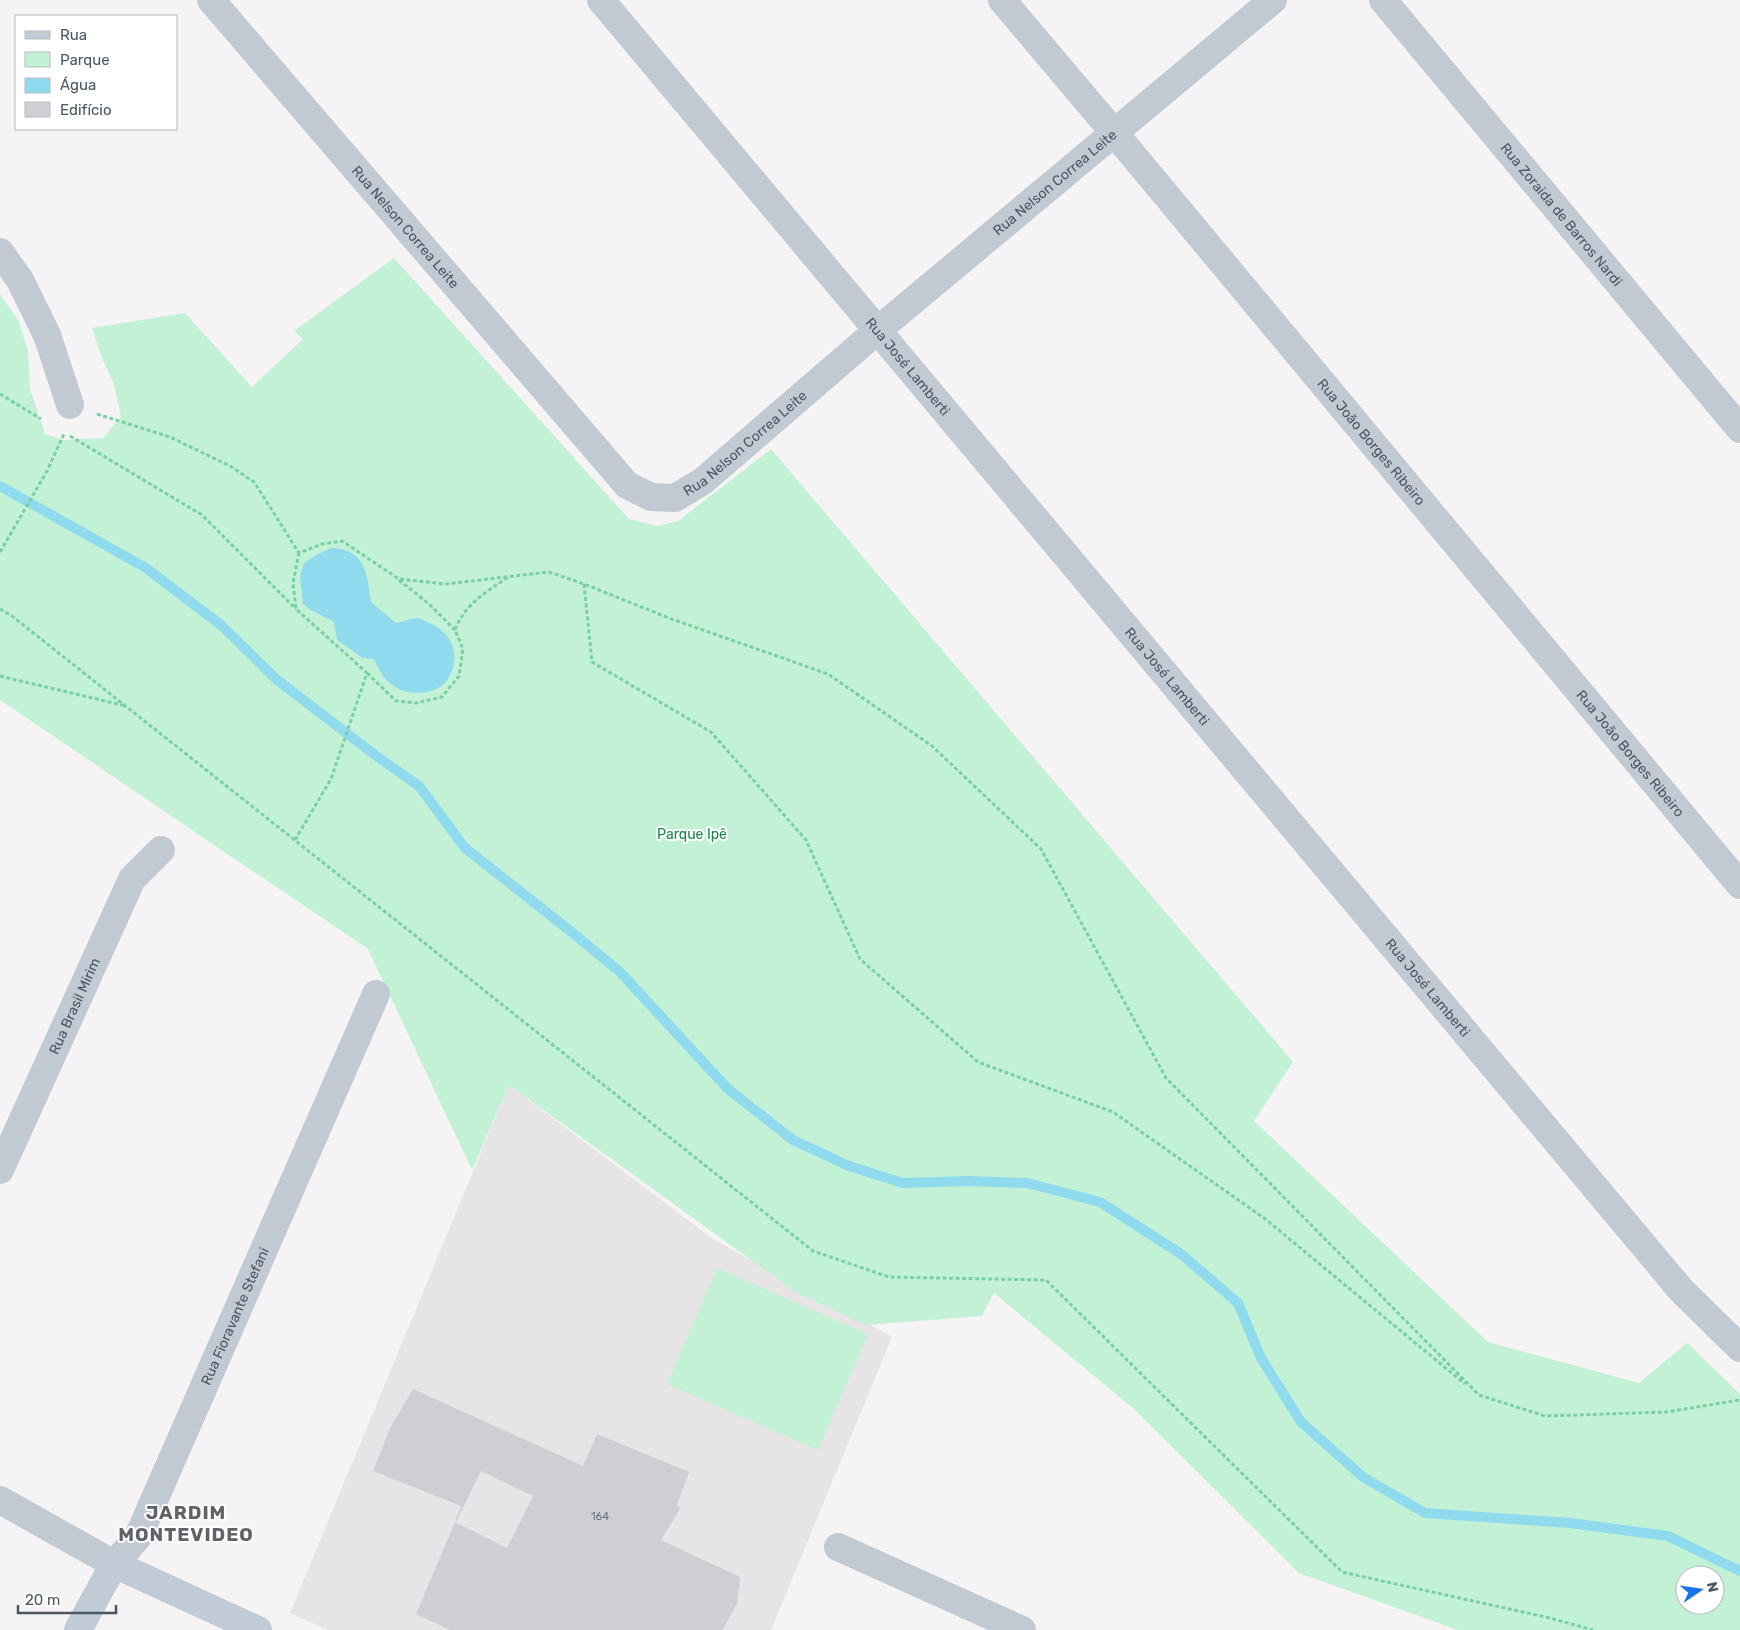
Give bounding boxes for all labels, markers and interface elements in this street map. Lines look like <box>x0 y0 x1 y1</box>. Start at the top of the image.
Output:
legend <box>15 15 178 130</box>
text: Rua <box>60 26 87 44</box>
text: Parque <box>60 51 110 69</box>
text: Água <box>60 76 96 94</box>
text: Edifício <box>60 101 112 119</box>
street label: Rua Nelson Correa Leite <box>989 126 1120 239</box>
street label: Rua Zoraida de Barros Nardi <box>1497 139 1626 290</box>
street label: Rua Nelson Correa Leite <box>348 162 463 292</box>
street label: Rua José Lamberti <box>862 314 954 419</box>
street label: Rua João Borges Ribeiro <box>1314 375 1429 509</box>
street label: Rua Nelson Correa Leite <box>680 387 810 499</box>
street label: Rua José Lamberti <box>1121 624 1213 729</box>
street label: Rua João Borges Ribeiro <box>1573 686 1688 820</box>
park label: Parque Ipê <box>657 826 727 843</box>
street label: Rua José Lamberti <box>1382 935 1474 1040</box>
street label: Rua Brasil Mirim <box>45 955 104 1057</box>
street label: Rua Fioravante Stefani <box>197 1245 272 1388</box>
district label: JARDIM MONTEVIDEO <box>118 1501 254 1546</box>
house number: 164 <box>591 1510 609 1523</box>
north arrow <box>1675 1565 1725 1615</box>
text: N <box>1703 1580 1722 1594</box>
scale bar <box>18 1582 115 1614</box>
text: 20 m <box>25 1591 60 1609</box>

